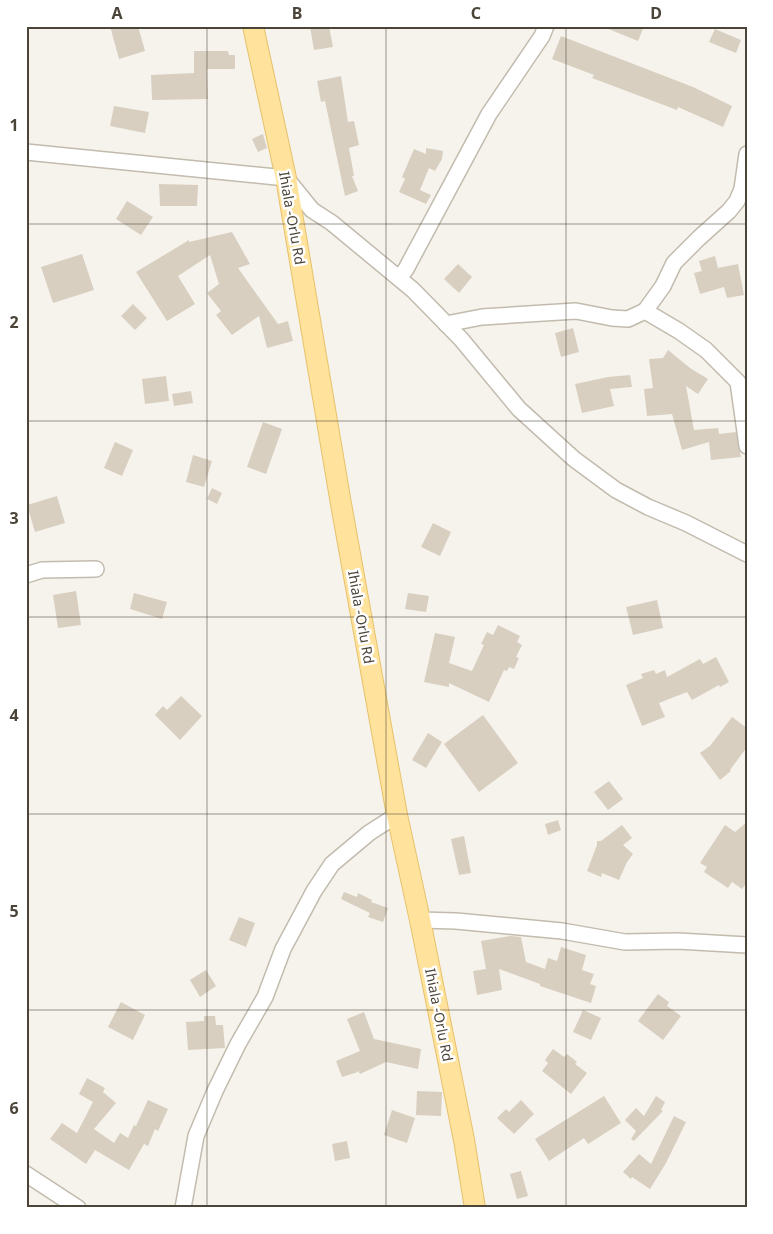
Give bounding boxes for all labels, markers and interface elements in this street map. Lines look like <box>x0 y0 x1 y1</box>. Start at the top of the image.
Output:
text: A <box>111 2 123 24</box>
text: B <box>292 2 302 24</box>
text: C <box>471 2 481 24</box>
text: D <box>650 2 662 24</box>
text: 1 <box>9 114 19 136</box>
street label: Ihiala -Orlu Rd <box>275 170 310 266</box>
text: 2 <box>9 311 19 333</box>
text: 3 <box>9 507 19 529</box>
street label: Ihiala -Orlu Rd <box>344 569 379 665</box>
text: 4 <box>9 704 19 726</box>
text: 5 <box>9 900 19 922</box>
street label: Ihiala -Orlu Rd <box>421 967 458 1063</box>
text: 6 <box>9 1097 19 1119</box>

